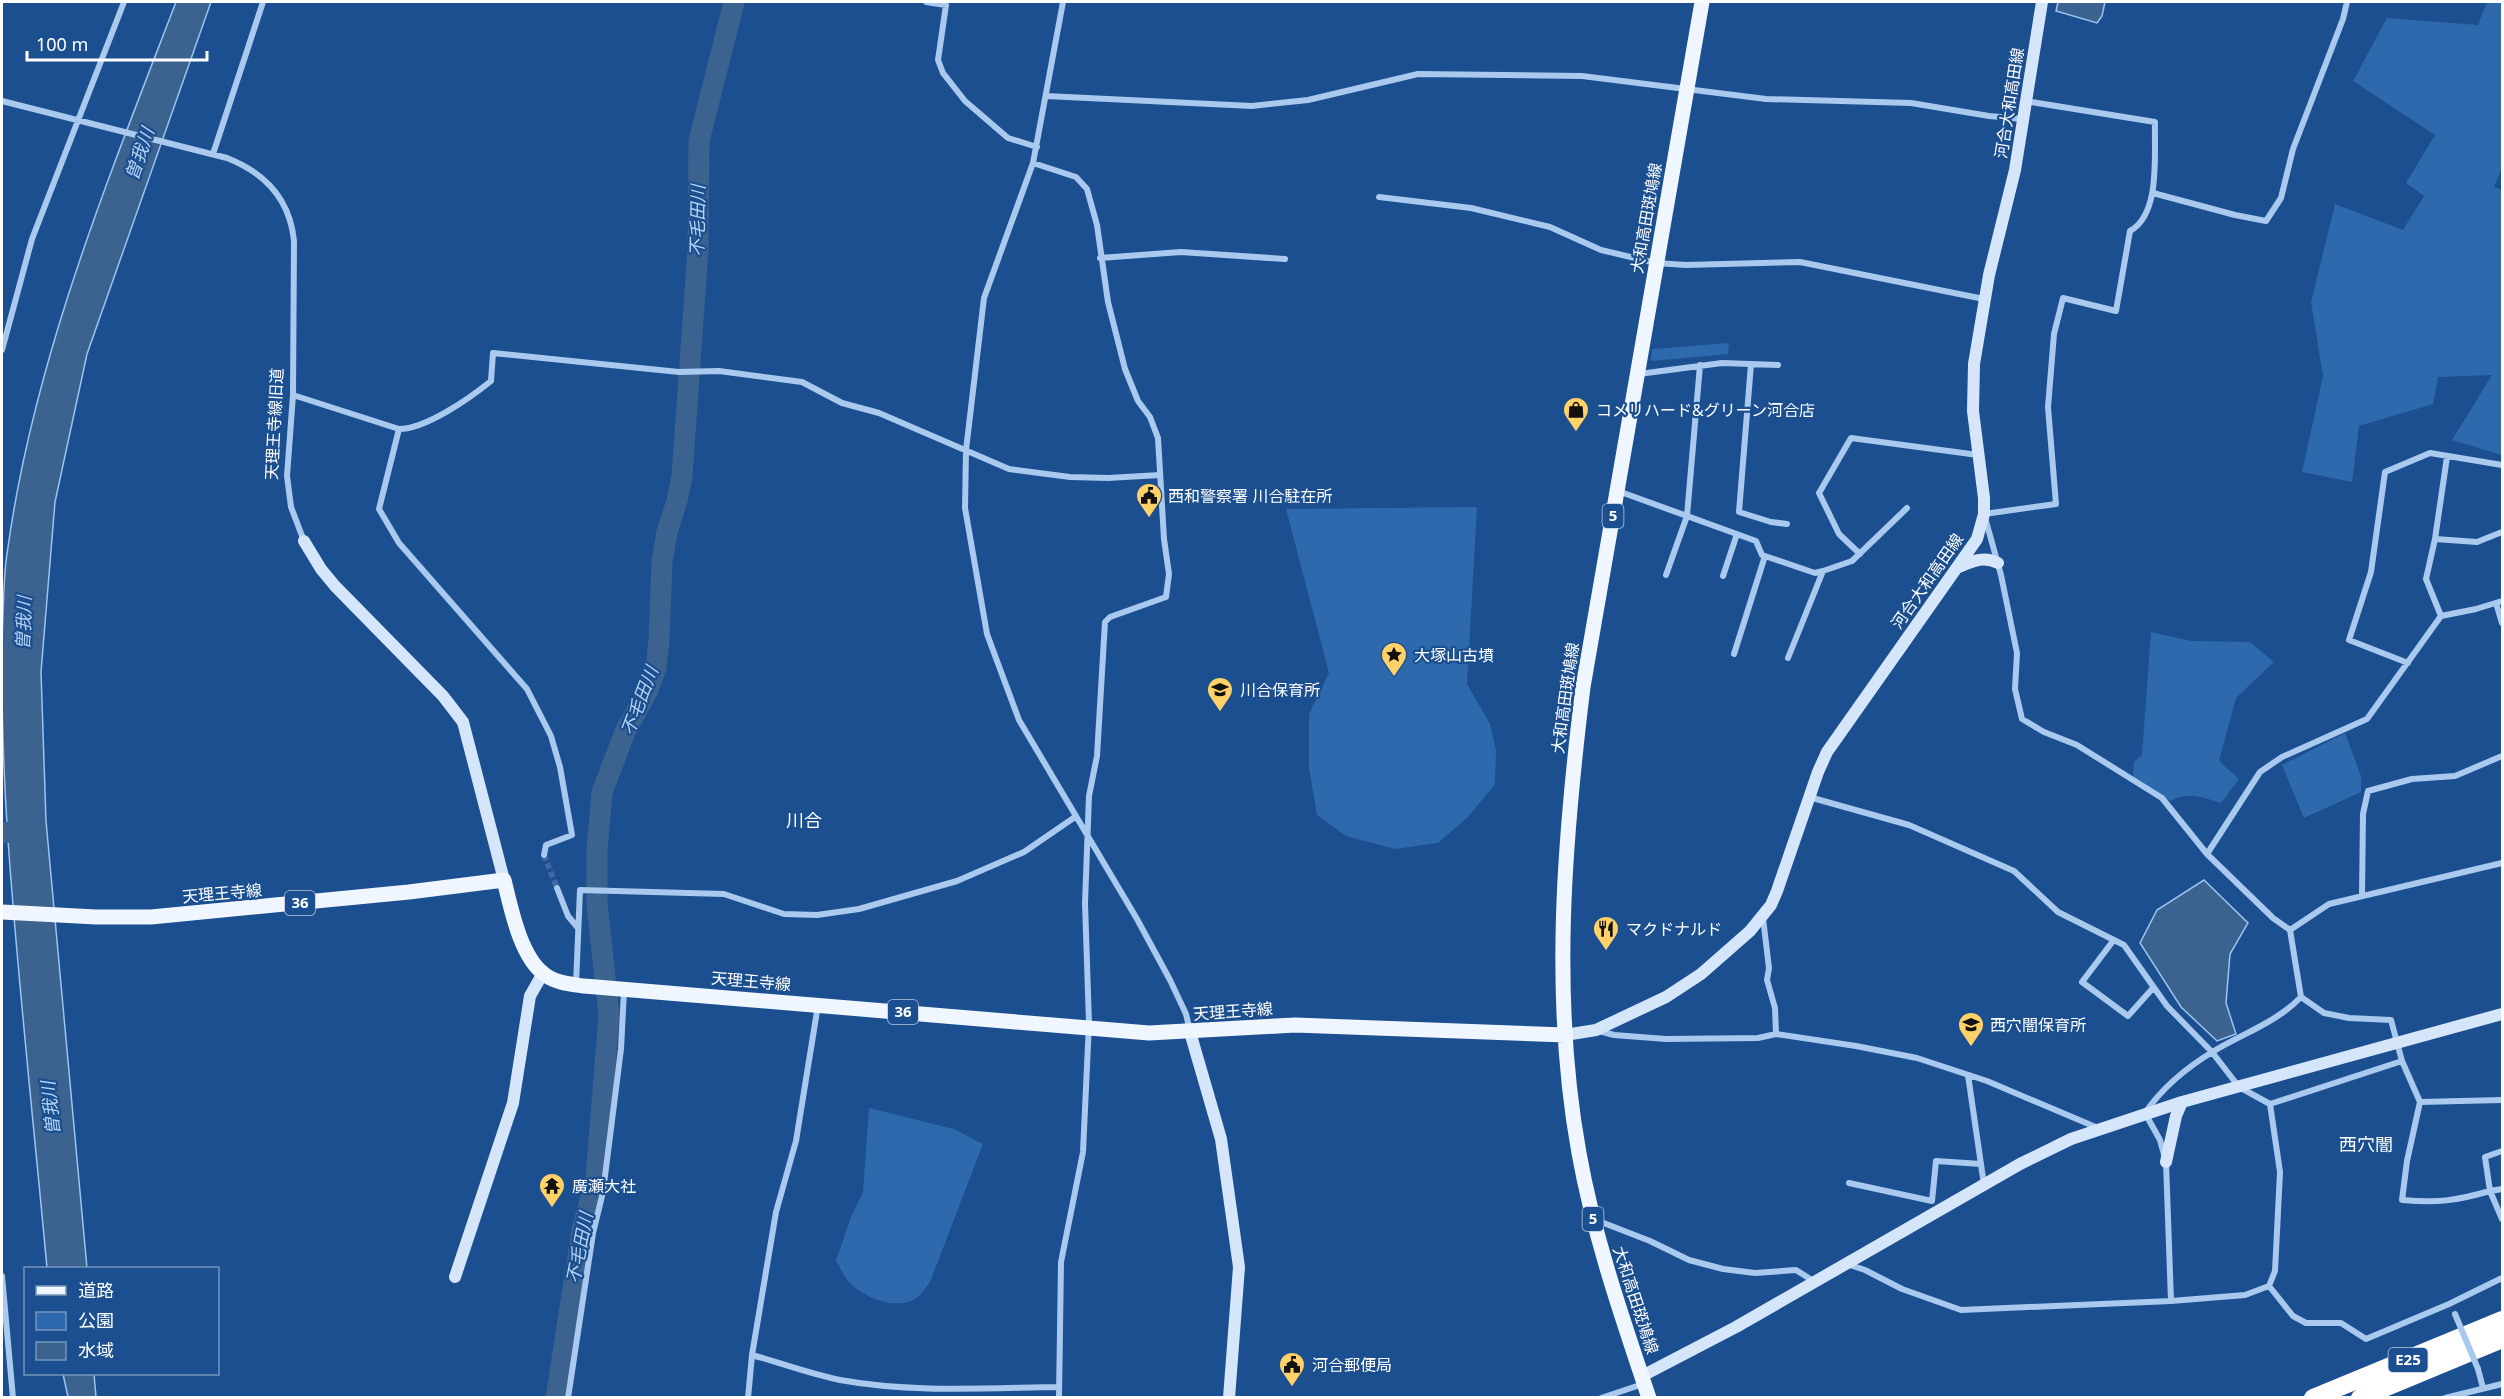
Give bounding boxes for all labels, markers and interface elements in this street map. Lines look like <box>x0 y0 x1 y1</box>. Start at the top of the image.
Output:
scale bar <box>27 24 207 62</box>
text: 100 m <box>36 32 88 56</box>
street label: 河合大和高田線 <box>1989 46 2029 160</box>
water label: 曽我川 <box>119 122 160 183</box>
street label: 大和高田斑鳩線 <box>1625 161 1667 275</box>
water label: 不毛田川 <box>684 183 710 257</box>
street label: 天理王寺線旧道 <box>260 367 288 481</box>
shop icon: コメリハード&グリーン河合店 <box>1561 395 1591 433</box>
place label: コメリハード&グリーン河合店 <box>1596 399 1815 421</box>
public building icon: 西和警察署 川合駐在所 <box>1134 481 1164 519</box>
place label: 西和警察署 川合駐在所 <box>1168 485 1332 507</box>
road number: 5 <box>1602 504 1624 528</box>
street label: 河合大和高田線 <box>1886 529 1968 633</box>
water label: 曽我川 <box>10 594 36 650</box>
place icon: 大塚山古墳 <box>1379 640 1409 678</box>
street label: 大和高田斑鳩線 <box>1546 641 1584 755</box>
place label: 大塚山古墳 <box>1414 644 1494 666</box>
water label: 不毛田川 <box>615 661 664 739</box>
school or university icon: 川合保育所 <box>1205 675 1235 713</box>
place label: 川合保育所 <box>1240 679 1320 701</box>
district label: 川合 <box>786 808 822 832</box>
street label: 天理王寺線 <box>181 879 263 907</box>
road number: 36 <box>285 891 315 915</box>
restaurant icon: マクドナルド <box>1591 914 1621 952</box>
place label: マクドナルド <box>1626 918 1722 940</box>
street label: 天理王寺線 <box>710 967 792 995</box>
street label: 天理王寺線 <box>1192 997 1274 1025</box>
road number: 36 <box>888 1000 918 1024</box>
school or university icon: 西穴闇保育所 <box>1956 1010 1986 1048</box>
place label: 西穴闇保育所 <box>1990 1014 2086 1036</box>
water label: 曽我川 <box>35 1078 65 1136</box>
district label: 西穴闇 <box>2339 1132 2393 1156</box>
temple icon: 廣瀬大社 <box>537 1171 567 1209</box>
place label: 廣瀬大社 <box>572 1175 636 1197</box>
road number: 5 <box>1582 1207 1604 1231</box>
water label: 不毛田川 <box>560 1208 598 1285</box>
street label: 大和高田斑鳩線 <box>1608 1243 1664 1357</box>
legend <box>24 1267 219 1375</box>
text: 道路 <box>78 1278 114 1302</box>
text: 公園 <box>78 1308 114 1332</box>
text: 水域 <box>78 1338 114 1362</box>
road number: E25 <box>2388 1348 2428 1372</box>
public building icon: 河合郵便局 <box>1277 1350 1307 1388</box>
place label: 河合郵便局 <box>1312 1354 1392 1376</box>

